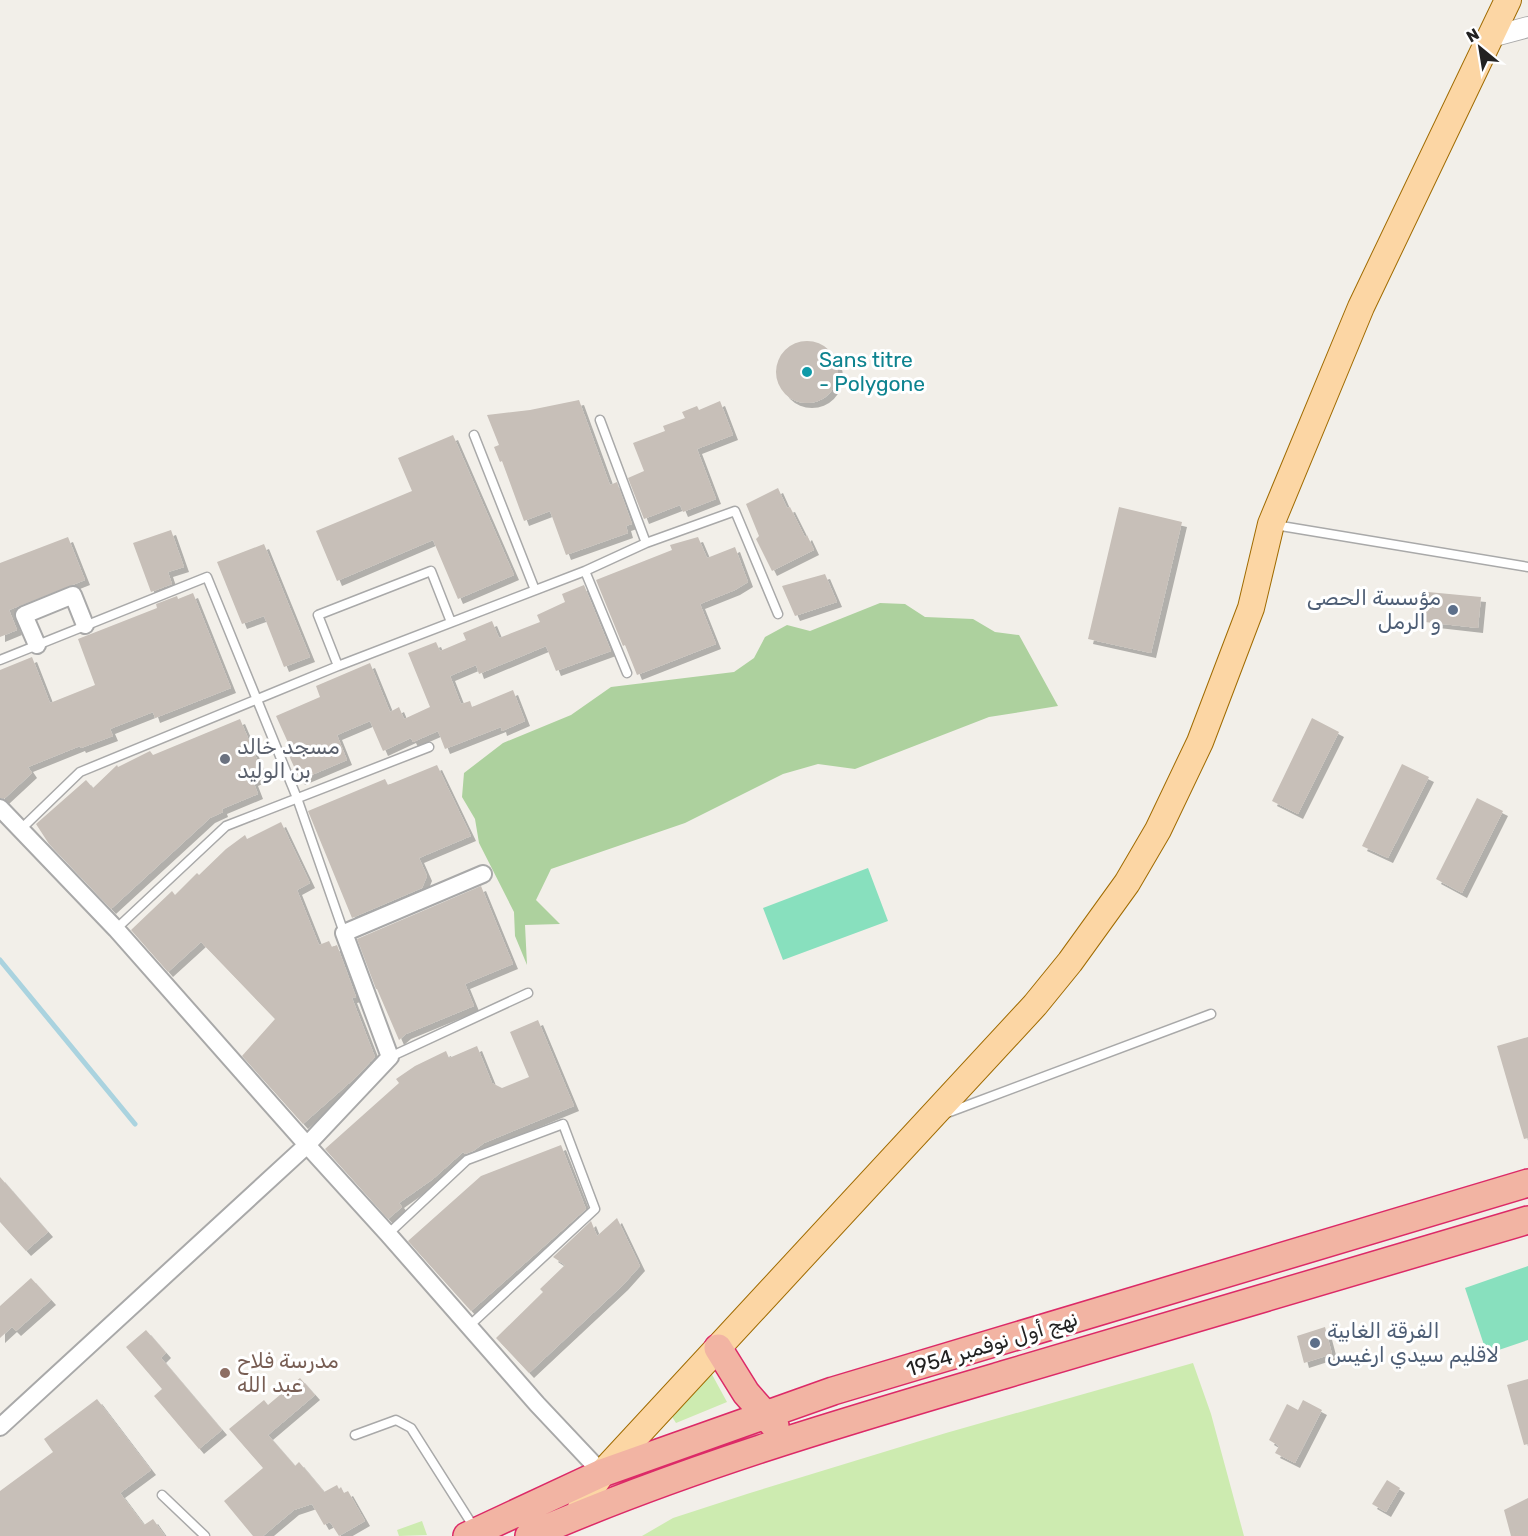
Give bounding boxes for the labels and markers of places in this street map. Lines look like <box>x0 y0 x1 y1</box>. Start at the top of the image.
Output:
place label: Sans titre - Polygone <box>819 347 925 396</box>
marker: Sans titre - Polygone <box>800 365 814 379</box>
place label: مؤسسة الحصى و الرمل <box>1307 585 1441 635</box>
marker: مؤسسة الحصى و الرمل <box>1446 603 1460 617</box>
place label: مسجد خالد بن الوليد <box>237 734 340 783</box>
marker: مسجد خالد بن الوليد <box>218 752 232 766</box>
place label: الفرقة الغابية لاقليم سيدي ارغيس <box>1327 1318 1499 1369</box>
marker: الفرقة الغابية لاقليم سيدي ارغيس <box>1308 1336 1322 1350</box>
place label: مدرسة فلاح عبد الله <box>237 1348 339 1397</box>
marker: مدرسة فلاح عبد الله <box>218 1366 232 1380</box>

